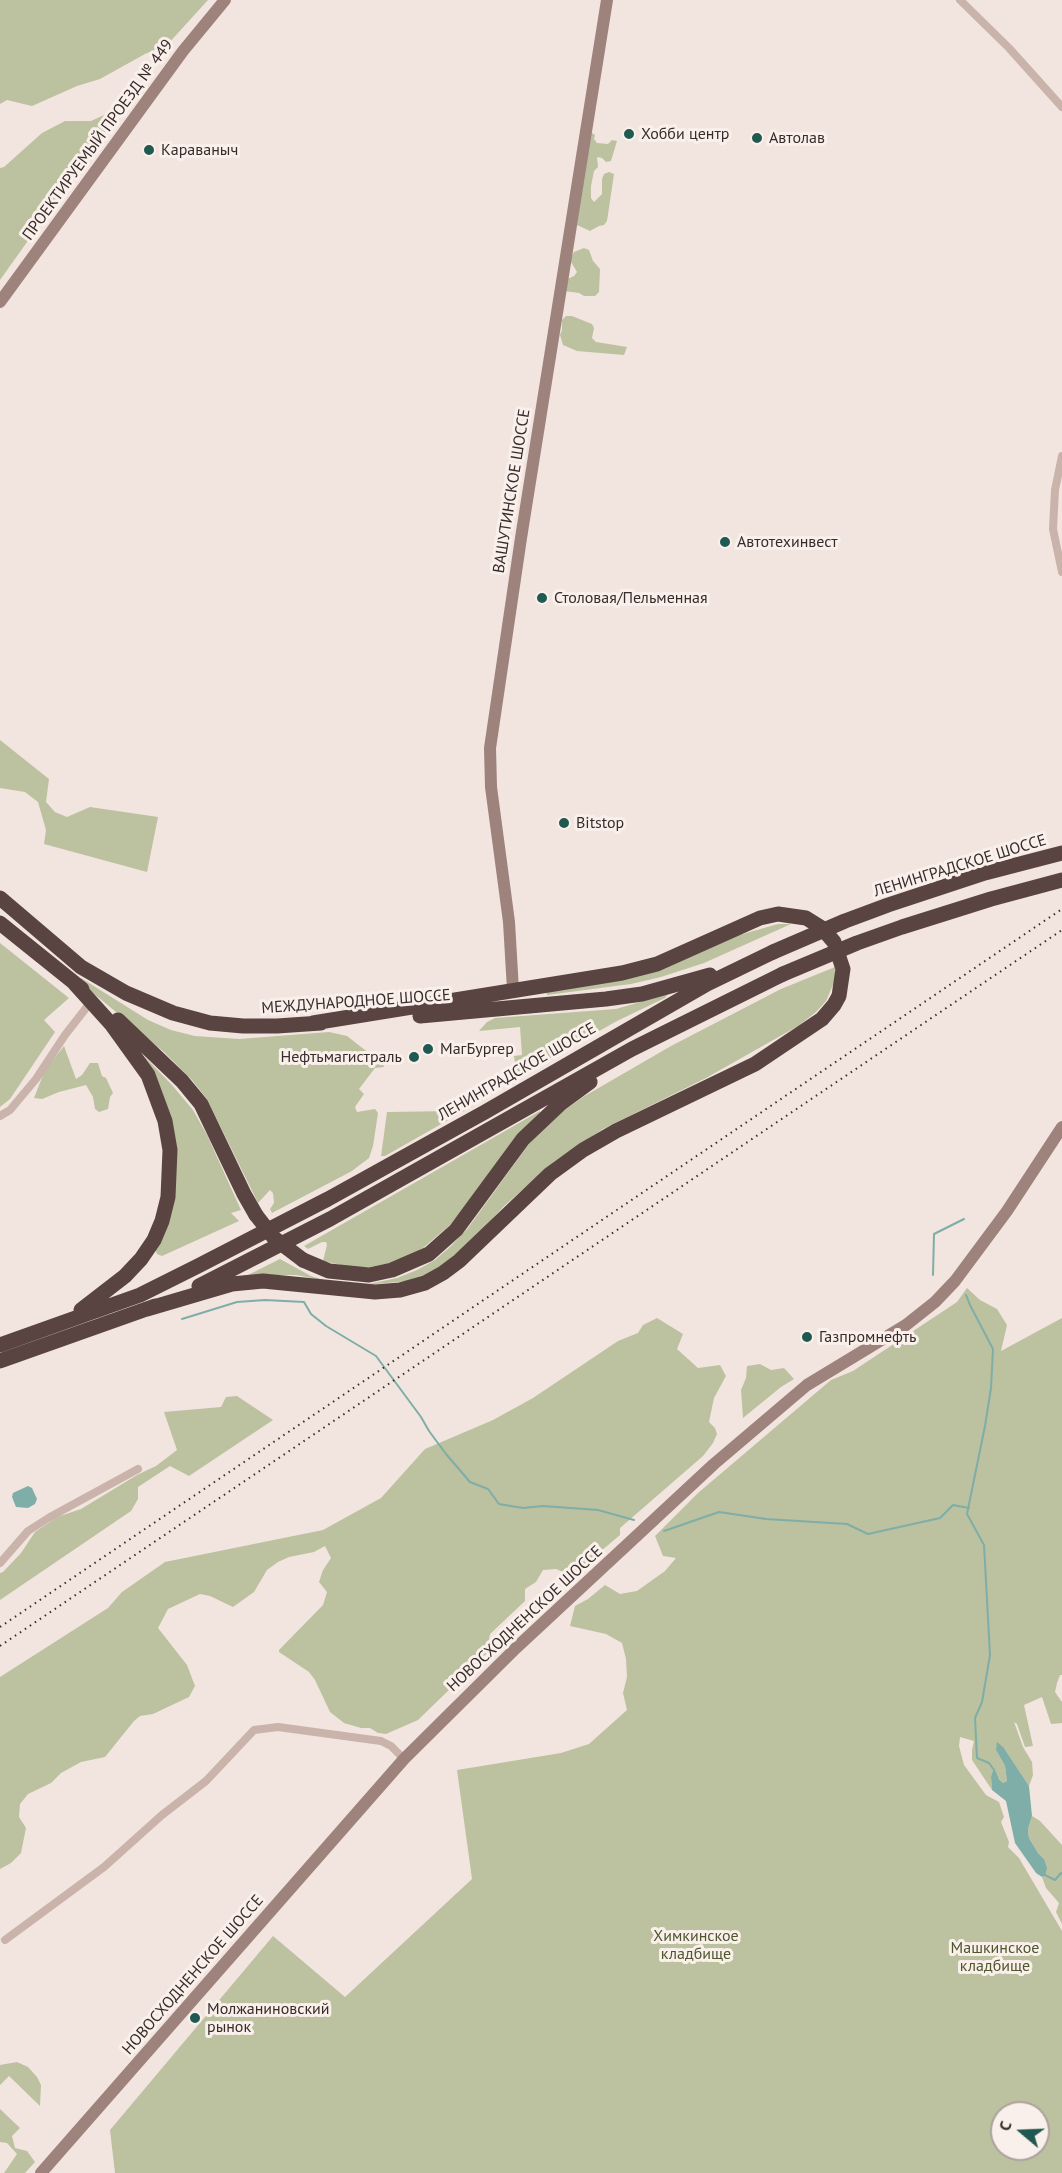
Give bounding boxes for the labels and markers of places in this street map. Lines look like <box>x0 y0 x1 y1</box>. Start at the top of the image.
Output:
place label: Хобби центр <box>641 124 729 144</box>
marker: Хобби центр <box>622 127 636 141</box>
place label: Автолав <box>769 128 825 148</box>
marker: Автолав <box>750 131 764 145</box>
place label: Караваныч <box>161 140 238 160</box>
marker: Караваныч <box>142 143 156 157</box>
place label: Автотехинвест <box>737 532 838 552</box>
marker: Автотехинвест <box>718 535 732 549</box>
place label: Столовая/Пельменная <box>554 588 708 608</box>
marker: Столовая/Пельменная <box>535 591 549 605</box>
place label: Bitstop <box>576 813 624 833</box>
marker: Bitstop <box>557 816 571 830</box>
place label: МагБургер <box>440 1039 514 1059</box>
marker: МагБургер <box>421 1042 435 1056</box>
place label: Нефтьмагистраль <box>281 1047 402 1067</box>
marker: Нефтьмагистраль <box>407 1050 421 1064</box>
place label: Газпромнефть <box>819 1327 916 1347</box>
marker: Газпромнефть <box>800 1330 814 1344</box>
place label: Молжаниновский рынок <box>207 1999 330 2037</box>
marker: Молжаниновский рынок <box>188 2011 202 2025</box>

